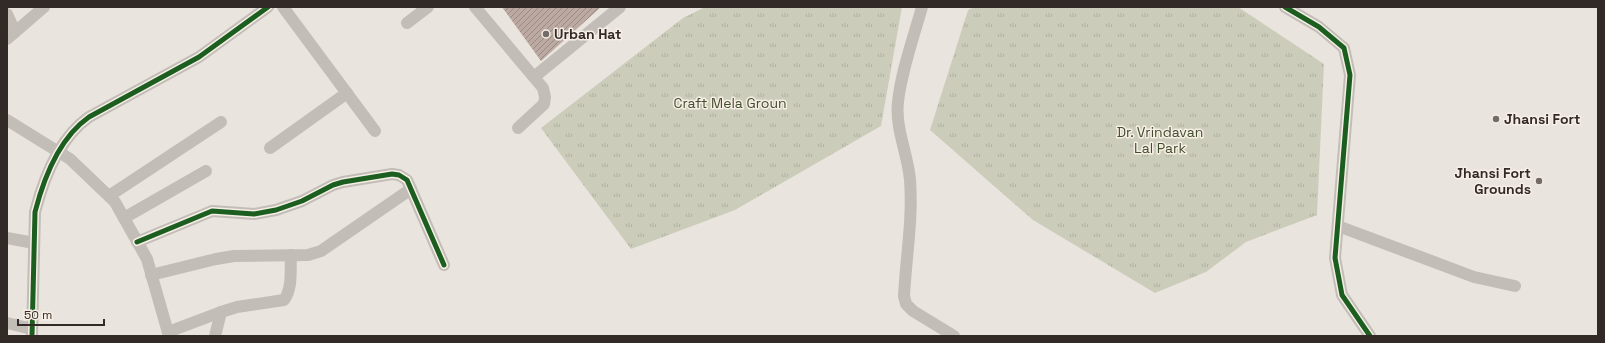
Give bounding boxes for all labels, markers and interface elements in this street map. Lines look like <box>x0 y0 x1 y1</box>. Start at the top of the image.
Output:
place label: Urban Hat <box>554 25 621 43</box>
marker: Urban Hat <box>541 29 551 39</box>
park label: Craft Mela Groun <box>673 94 787 112</box>
place label: Jhansi Fort <box>1504 110 1580 128</box>
marker: Jhansi Fort <box>1491 114 1501 124</box>
park label: Dr. Vrindavan Lal Park <box>1117 123 1203 157</box>
place label: Jhansi Fort Grounds <box>1455 164 1531 198</box>
marker: Jhansi Fort Grounds <box>1534 176 1544 186</box>
scale bar <box>18 301 104 327</box>
text: 50 m <box>24 307 52 323</box>

